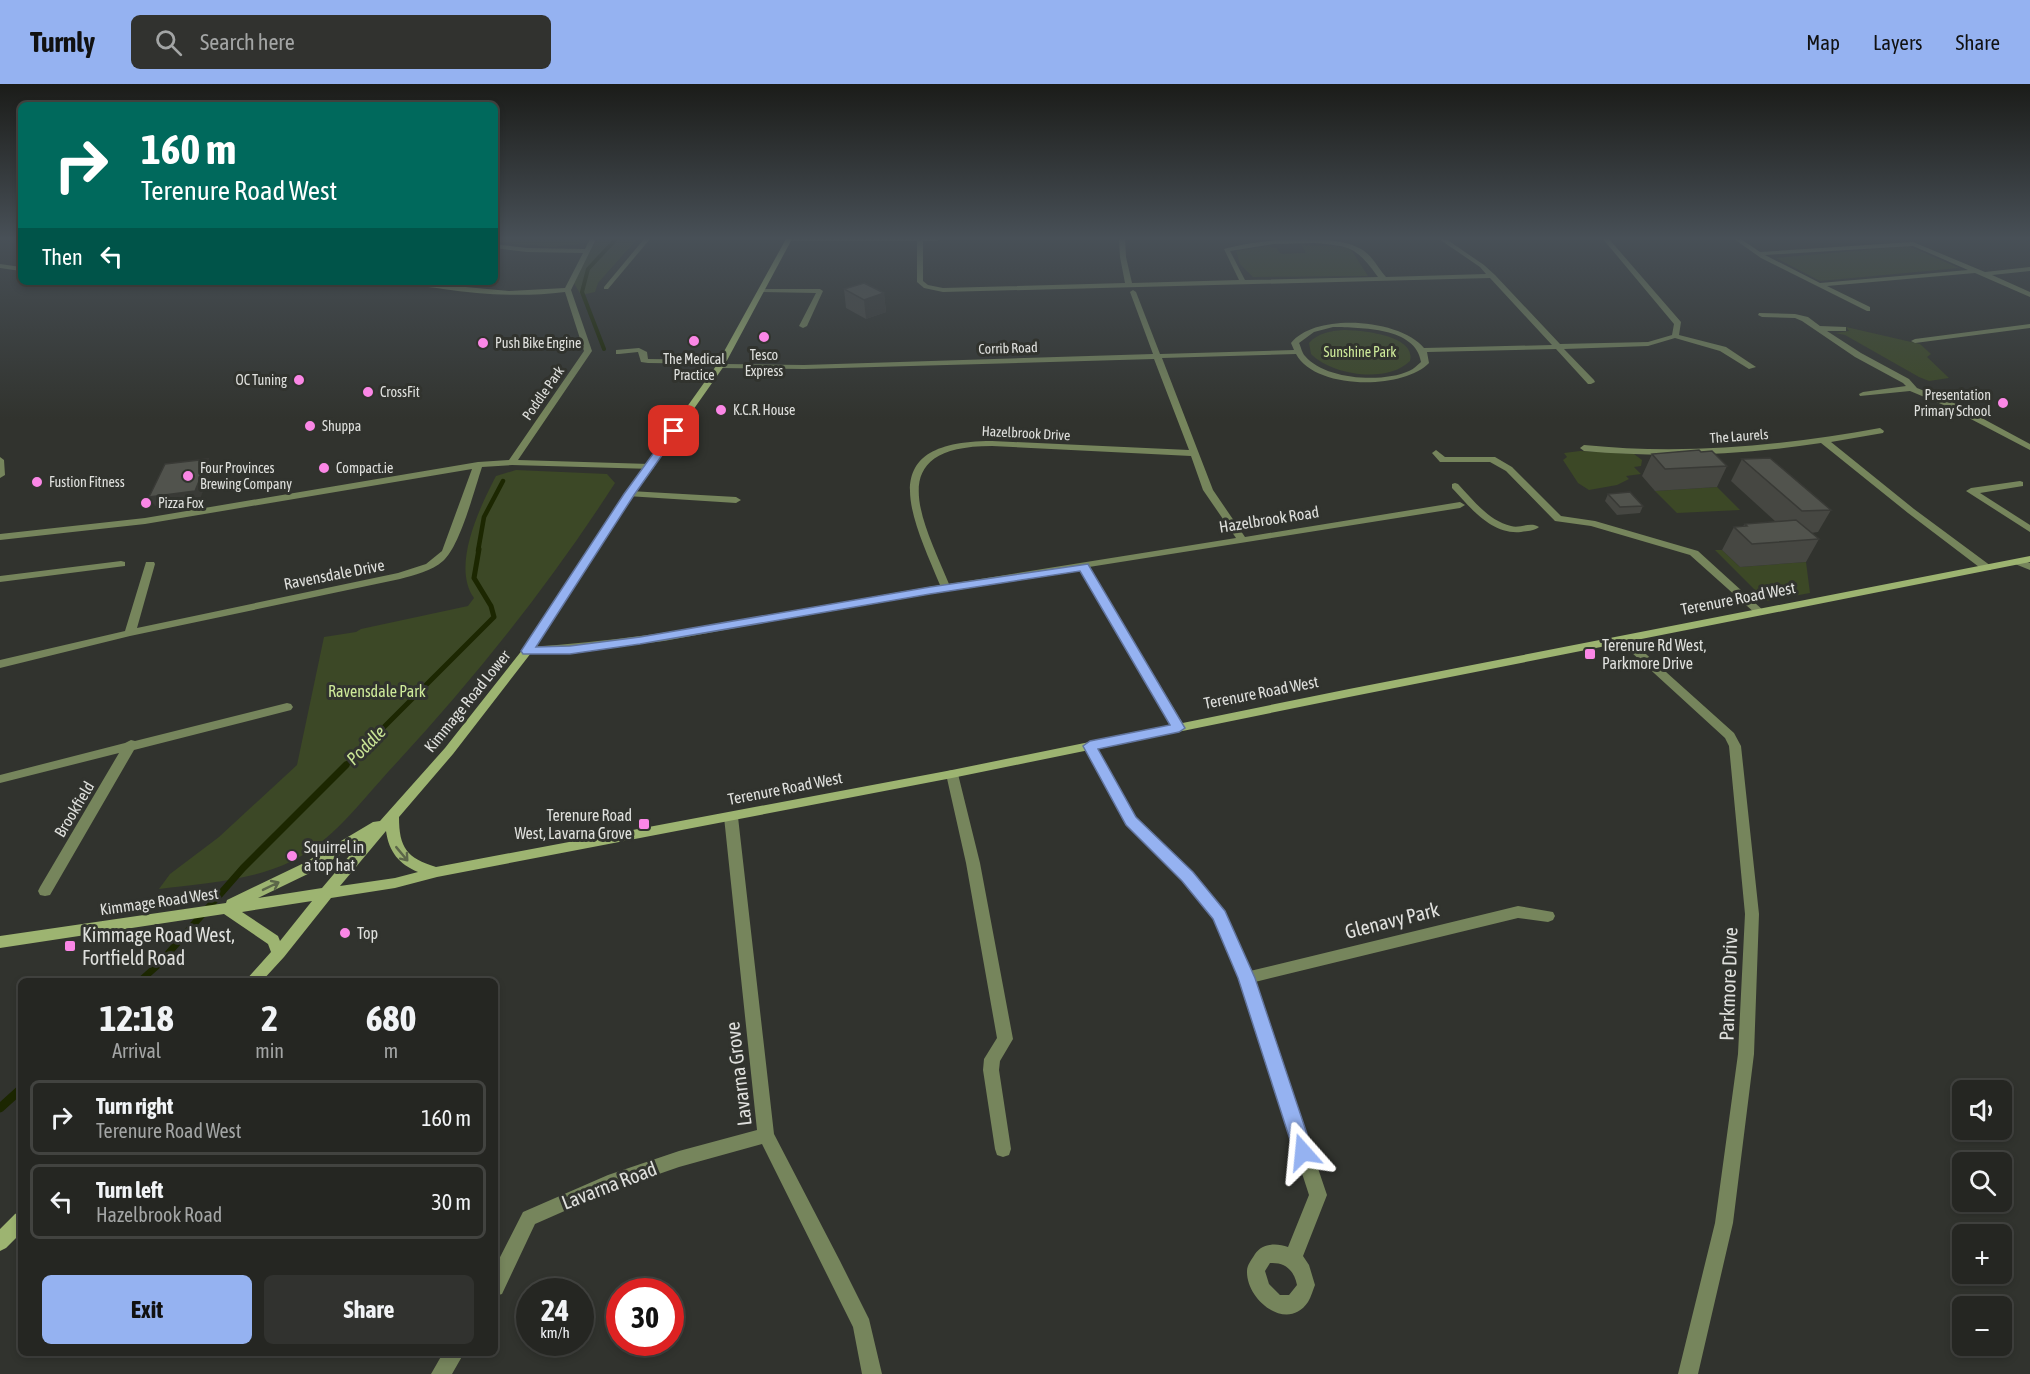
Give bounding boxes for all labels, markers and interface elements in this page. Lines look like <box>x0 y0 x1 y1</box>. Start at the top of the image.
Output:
search box <box>131 15 551 69</box>
text: Turnly <box>30 26 95 58</box>
icon: search <box>152 26 185 59</box>
text: Search here <box>200 29 295 55</box>
text: Map <box>1806 30 1840 54</box>
text: Layers <box>1873 30 1923 54</box>
text: Share <box>1956 30 2000 54</box>
text: 160 m <box>141 125 236 173</box>
icon: right <box>42 126 120 204</box>
text: Terenure Road West <box>141 175 337 206</box>
icon: left <box>95 240 128 273</box>
text: Then <box>42 244 83 270</box>
marker: Tesco Express <box>757 330 771 344</box>
marker: The Medical Practice <box>687 334 701 348</box>
place label: Push Bike Engine <box>495 335 581 351</box>
marker: Push Bike Engine <box>476 336 490 350</box>
street label: Corrib Road <box>978 339 1038 357</box>
park label: Sunshine Park <box>1324 344 1396 360</box>
place label: Tesco Express <box>745 347 783 379</box>
place label: The Medical Practice <box>663 351 725 383</box>
street label: Poddle Park <box>519 363 567 423</box>
place label: OC Tuning <box>236 372 287 388</box>
marker: OC Tuning <box>292 373 306 387</box>
place label: CrossFit <box>380 384 420 400</box>
marker: CrossFit <box>361 385 375 399</box>
place label: Presentation Primary School <box>1914 387 1991 419</box>
marker: Presentation Primary School <box>1996 396 2010 410</box>
place label: K.C.R. House <box>733 402 795 418</box>
marker: K.C.R. House <box>714 403 728 417</box>
pin <box>648 405 699 456</box>
icon: arrive <box>657 414 690 447</box>
place label: Shuppa <box>322 418 361 434</box>
marker: Shuppa <box>303 419 317 433</box>
street label: Hazelbrook Drive <box>981 423 1071 443</box>
street label: The Laurels <box>1709 426 1769 446</box>
place label: Four Provinces Brewing Company <box>200 460 292 492</box>
place label: Compact.ie <box>336 460 393 476</box>
marker: Compact.ie <box>317 461 331 475</box>
marker: Four Provinces Brewing Company <box>181 469 195 483</box>
place label: Fustion Fitness <box>49 474 125 490</box>
marker: Fustion Fitness <box>30 475 44 489</box>
place label: Pizza Fox <box>158 495 204 511</box>
marker: Pizza Fox <box>139 496 153 510</box>
street label: Hazelbrook Road <box>1218 502 1320 536</box>
street label: Ravensdale Drive <box>282 555 386 593</box>
street label: Terenure Road West <box>1679 578 1797 618</box>
place label: Terenure Rd West, Parkmore Drive <box>1602 636 1706 672</box>
street label: Kimmage Road Lower <box>420 646 514 756</box>
marker: Terenure Rd West, Parkmore Drive <box>1583 647 1597 661</box>
street label: Terenure Road West <box>1202 672 1320 712</box>
park label: Ravensdale Park <box>328 682 426 700</box>
water label: Poddle <box>342 721 390 769</box>
street label: Terenure Road West <box>726 768 844 808</box>
street label: Brookfield <box>50 778 98 840</box>
place label: Terenure Road West, Lavarna Grove <box>514 806 632 842</box>
marker: Terenure Road West, Lavarna Grove <box>637 817 651 831</box>
place label: Squirrel in a top hat <box>304 838 364 875</box>
one-way arrow <box>395 846 408 862</box>
marker: Squirrel in a top hat <box>285 849 299 863</box>
one-way arrow <box>261 879 279 891</box>
street label: Kimmage Road West <box>99 884 220 919</box>
street label: Glenavy Park <box>1342 897 1442 943</box>
place label: Kimmage Road West, Fortfield Road <box>82 923 235 969</box>
place label: Top <box>357 924 378 943</box>
marker: Top <box>338 926 352 940</box>
street label: Parkmore Drive <box>1715 927 1741 1041</box>
marker: Kimmage Road West, Fortfield Road <box>63 939 77 953</box>
text: 12:18 <box>100 997 174 1039</box>
text: 2 <box>261 997 278 1039</box>
text: 680 <box>366 997 416 1039</box>
street label: Lavarna Grove <box>720 1021 756 1127</box>
text: Arrival <box>112 1039 161 1062</box>
text: min <box>255 1039 284 1062</box>
text: m <box>384 1039 398 1062</box>
map controls <box>1952 1080 2012 1356</box>
button: sound <box>1952 1080 2012 1140</box>
text: Turn right <box>96 1093 173 1119</box>
icon: right <box>45 1101 78 1134</box>
text: 160 m <box>421 1105 471 1131</box>
text: Terenure Road West <box>96 1119 241 1142</box>
position arrow <box>1271 1120 1335 1184</box>
button: search <box>1952 1152 2012 1212</box>
street label: Lavarna Road <box>558 1156 660 1214</box>
text: Turn left <box>96 1177 163 1203</box>
icon: left <box>45 1185 78 1218</box>
text: 30 m <box>431 1189 471 1215</box>
text: Hazelbrook Road <box>96 1203 222 1226</box>
button: + <box>1952 1224 2012 1284</box>
button: Exit <box>42 1275 252 1344</box>
button: Share <box>264 1275 474 1344</box>
speed limit sign: 30 <box>606 1278 684 1356</box>
text: 24 <box>541 1293 569 1327</box>
button: − <box>1952 1296 2012 1356</box>
text: km/h <box>540 1324 570 1341</box>

